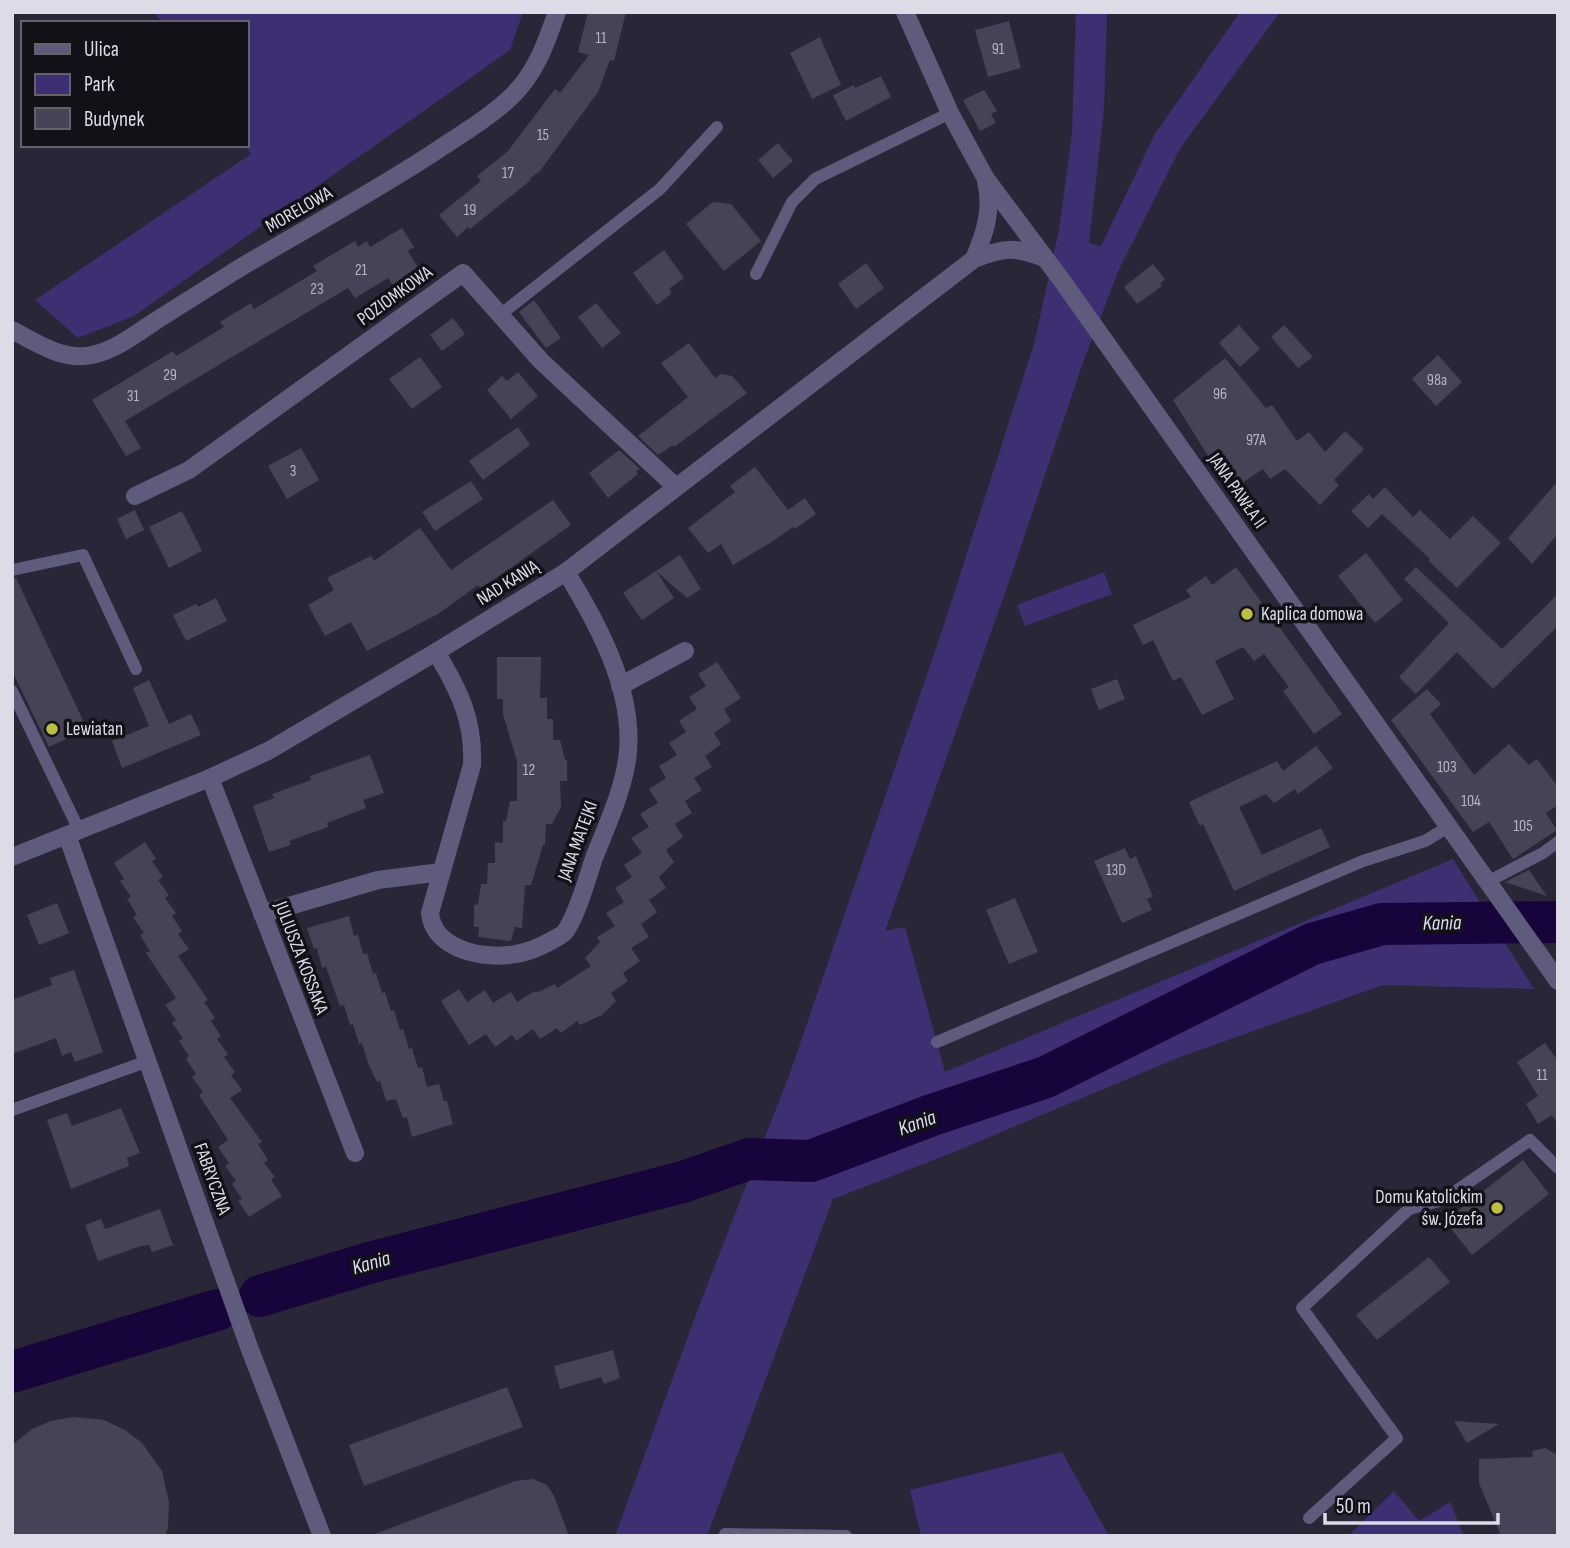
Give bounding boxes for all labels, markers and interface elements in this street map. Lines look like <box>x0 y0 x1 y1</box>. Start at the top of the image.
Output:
legend <box>21 21 248 147</box>
house number: 11 <box>595 29 607 48</box>
text: Ulica <box>84 37 119 62</box>
house number: 91 <box>992 40 1005 59</box>
text: Park <box>84 72 115 97</box>
text: Budynek <box>84 107 144 132</box>
house number: 15 <box>537 126 549 145</box>
house number: 17 <box>502 164 515 183</box>
street label: MORELOWA <box>262 181 337 238</box>
house number: 19 <box>464 201 476 220</box>
street label: POZIOMKOWA <box>353 261 438 331</box>
house number: 21 <box>355 261 368 280</box>
house number: 23 <box>310 280 324 299</box>
house number: 29 <box>163 366 177 385</box>
house number: 98a <box>1427 371 1447 390</box>
house number: 96 <box>1213 385 1227 404</box>
house number: 31 <box>127 387 140 406</box>
house number: 97A <box>1246 431 1266 450</box>
street label: JANA PAWŁA II <box>1202 448 1271 533</box>
house number: 3 <box>290 462 296 481</box>
street label: NAD KANIĄ <box>473 555 544 611</box>
place label: Kaplica domowa <box>1261 603 1363 626</box>
marker: Kaplica domowa <box>1239 606 1255 622</box>
place label: Lewiatan <box>66 718 123 741</box>
marker: Lewiatan <box>44 721 60 737</box>
house number: 103 <box>1437 758 1457 777</box>
house number: 12 <box>523 761 535 780</box>
house number: 104 <box>1461 792 1481 811</box>
street label: JANA MATEJKI <box>553 798 603 885</box>
house number: 105 <box>1513 817 1533 836</box>
house number: 13D <box>1106 861 1126 880</box>
street label: JULIUSZA KOSSAKA <box>269 897 333 1019</box>
water label: Kania <box>1423 910 1462 936</box>
house number: 11 <box>1536 1066 1548 1085</box>
water label: Kania <box>895 1104 940 1141</box>
street label: FABRYCZNA <box>188 1140 236 1219</box>
place label: Domu Katolickim św. Józefa <box>1375 1186 1483 1231</box>
marker: Domu Katolickim św. Józefa <box>1489 1200 1505 1216</box>
water label: Kania <box>349 1246 393 1280</box>
scale bar <box>1325 1482 1498 1526</box>
text: 50 m <box>1336 1494 1371 1519</box>

